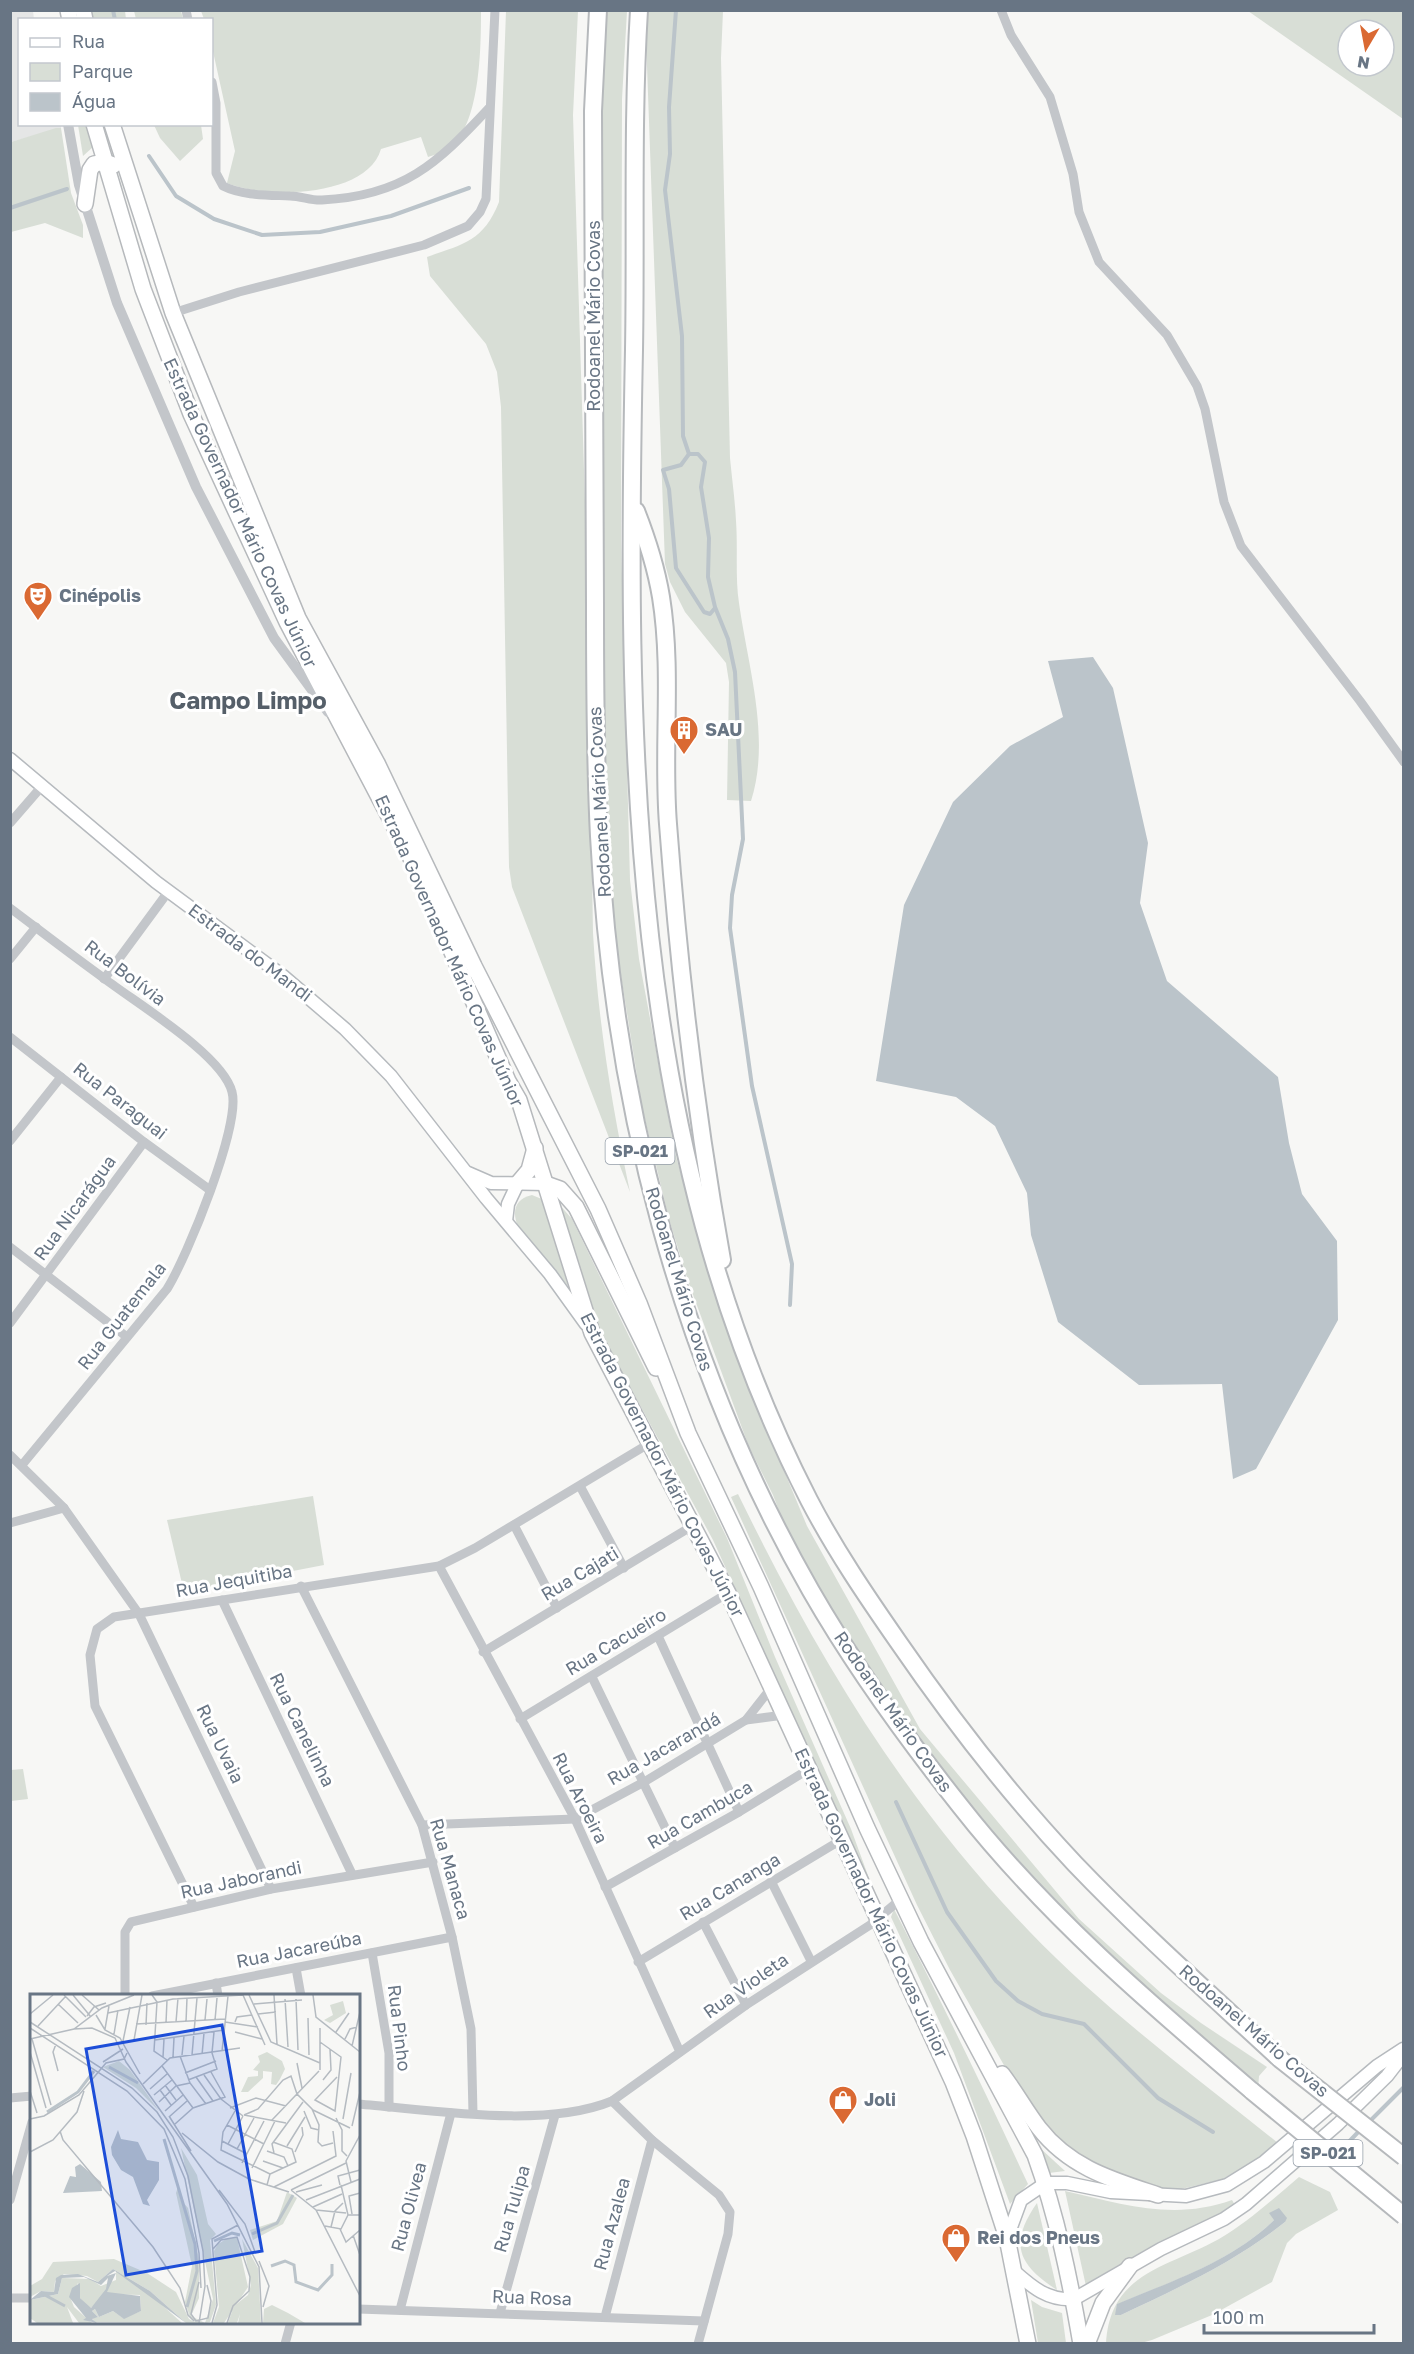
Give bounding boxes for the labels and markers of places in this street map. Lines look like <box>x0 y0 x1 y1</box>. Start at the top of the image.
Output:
theatre icon: Cinépolis <box>22 580 54 622</box>
place label: Cinépolis <box>59 584 141 606</box>
building icon: SAU <box>668 714 700 756</box>
place label: SAU <box>705 718 742 740</box>
shop icon: Joli <box>827 2084 859 2126</box>
place label: Joli <box>864 2088 896 2110</box>
shop icon: Rei dos Pneus <box>940 2222 972 2264</box>
place label: Rei dos Pneus <box>977 2226 1100 2248</box>

